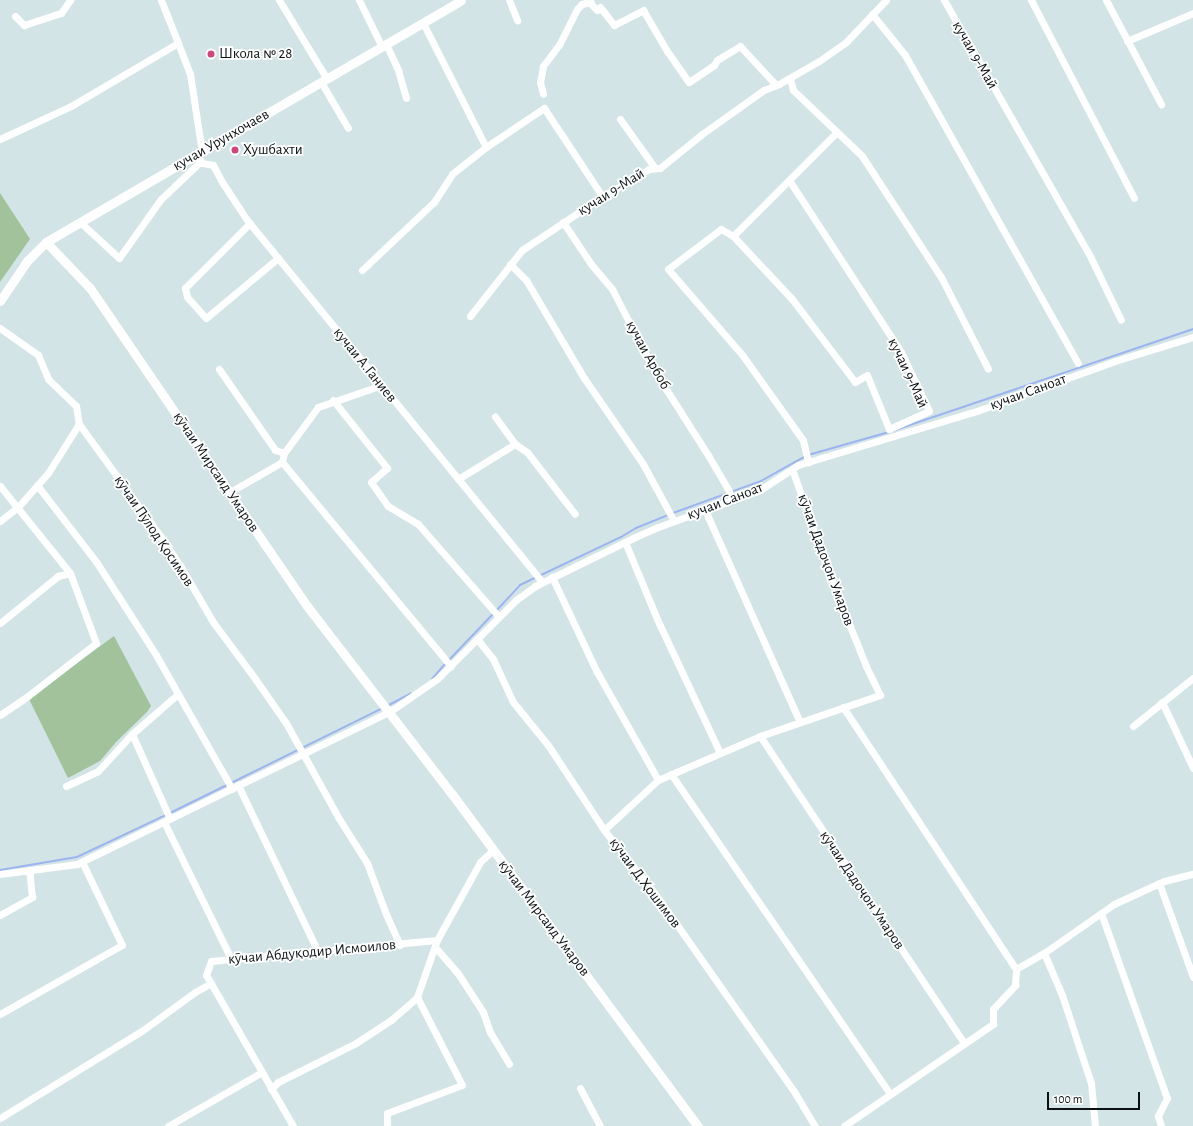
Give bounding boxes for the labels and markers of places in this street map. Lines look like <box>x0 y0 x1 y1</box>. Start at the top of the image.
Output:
place label: Школа № 28 <box>219 45 292 63</box>
marker: Школа № 28 <box>206 49 216 59</box>
place label: Хушбахти <box>243 141 303 159</box>
marker: Хушбахти <box>230 145 240 155</box>

